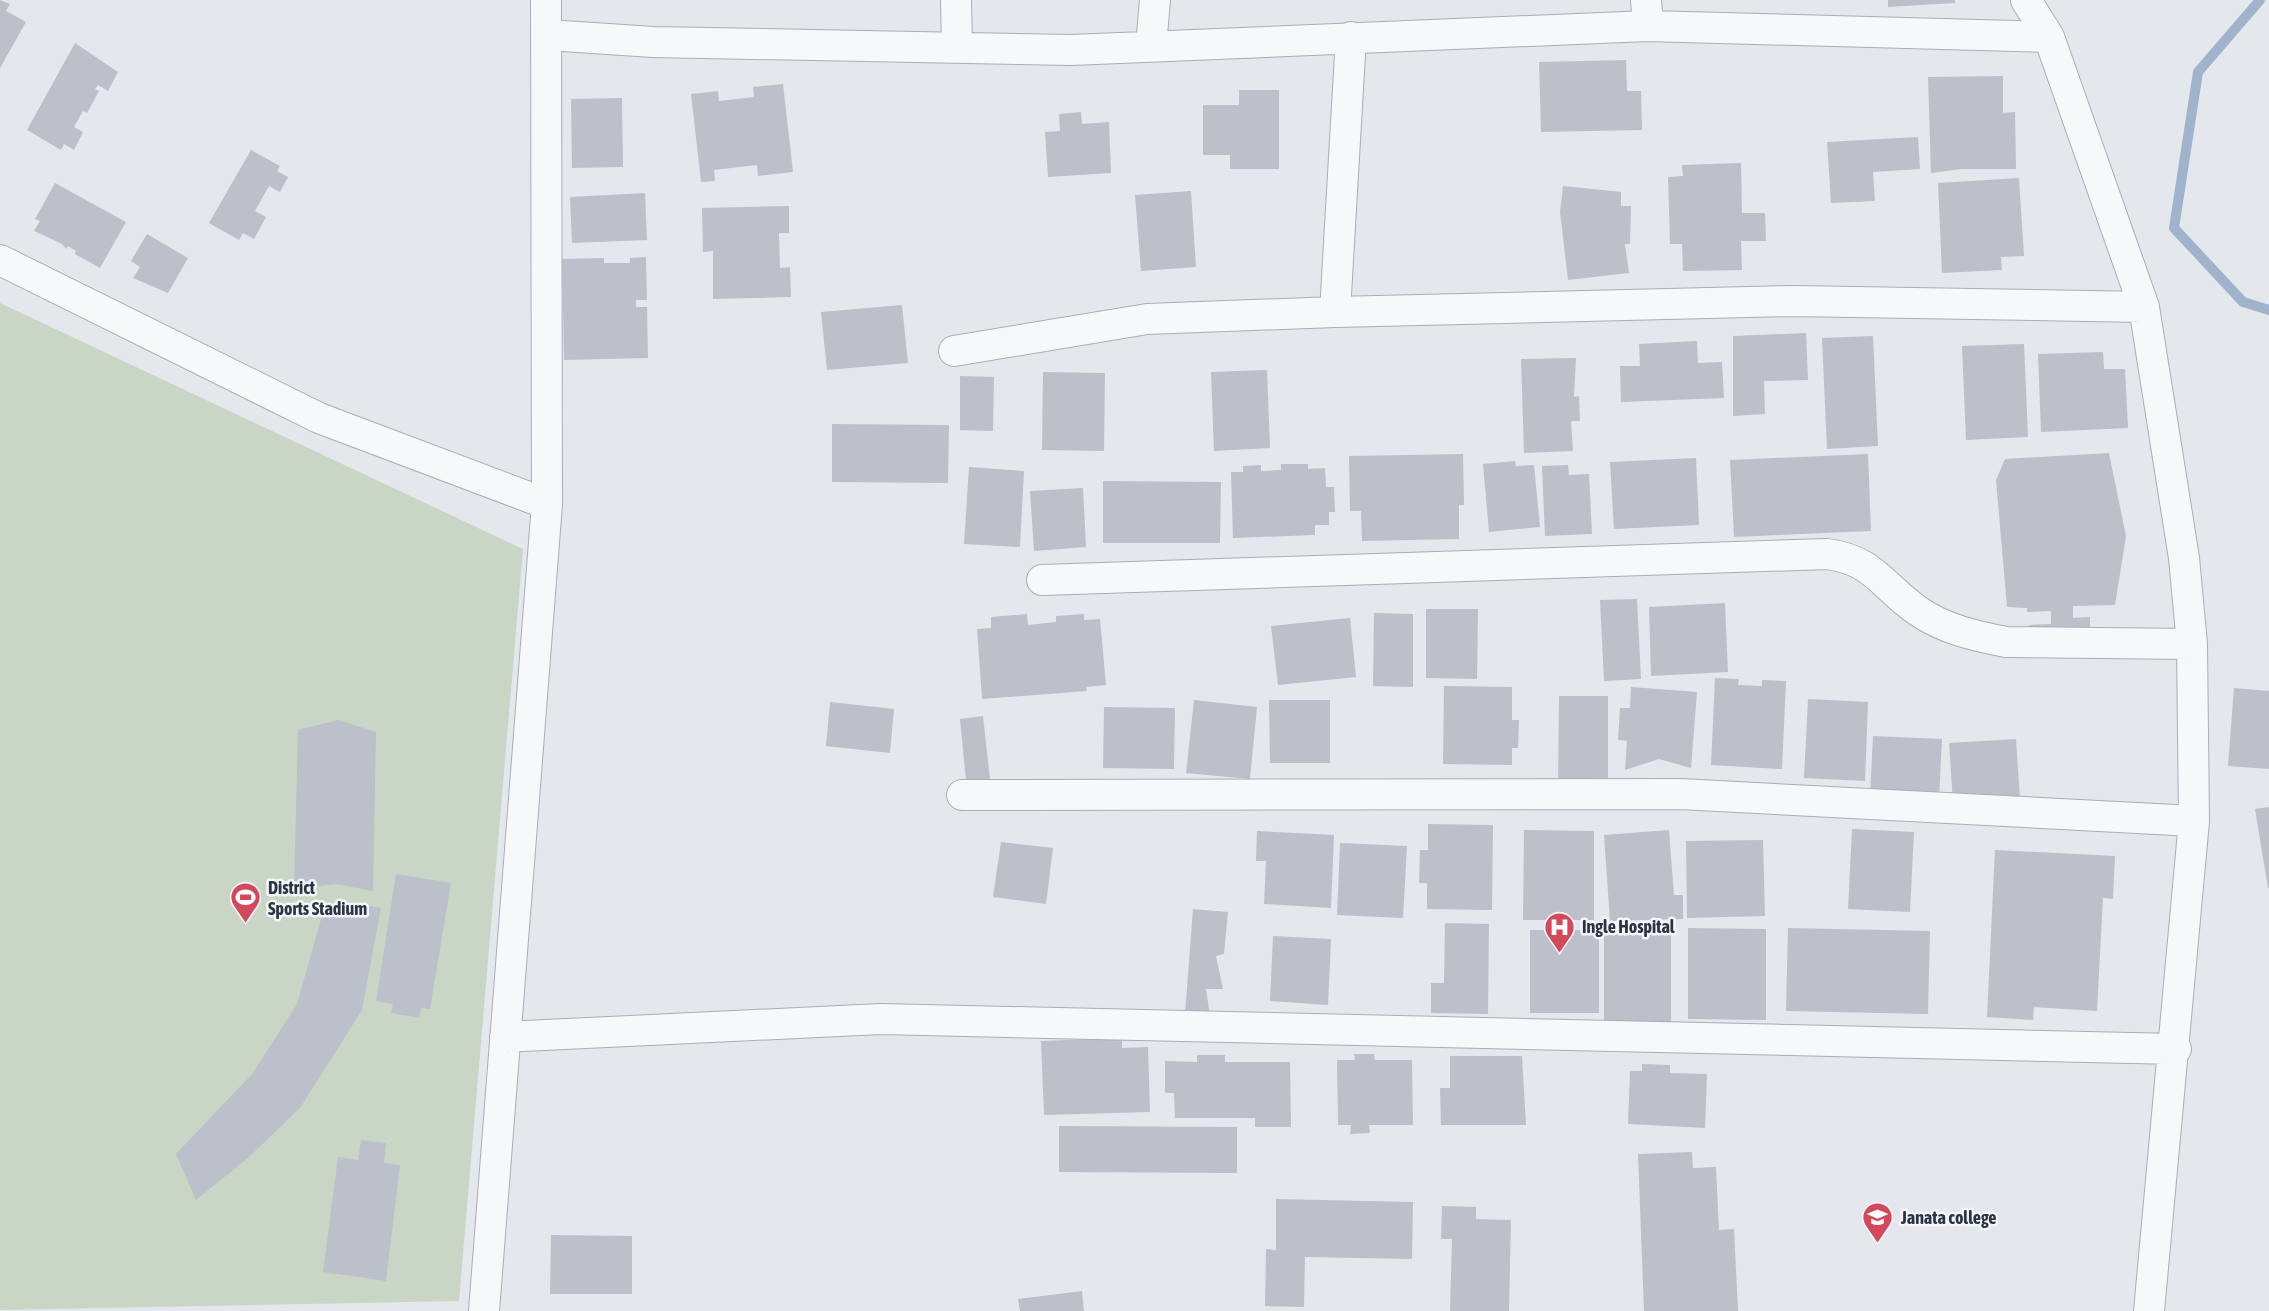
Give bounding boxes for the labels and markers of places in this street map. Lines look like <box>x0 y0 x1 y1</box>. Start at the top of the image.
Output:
place label: District Sports Stadium <box>268 877 367 919</box>
sports icon: District Sports Stadium <box>228 881 262 925</box>
hospital icon: Ingle Hospital <box>1542 910 1576 954</box>
place label: Ingle Hospital <box>1582 916 1675 937</box>
school or university icon: Janata college <box>1861 1201 1895 1245</box>
place label: Janata college <box>1900 1207 1996 1228</box>

